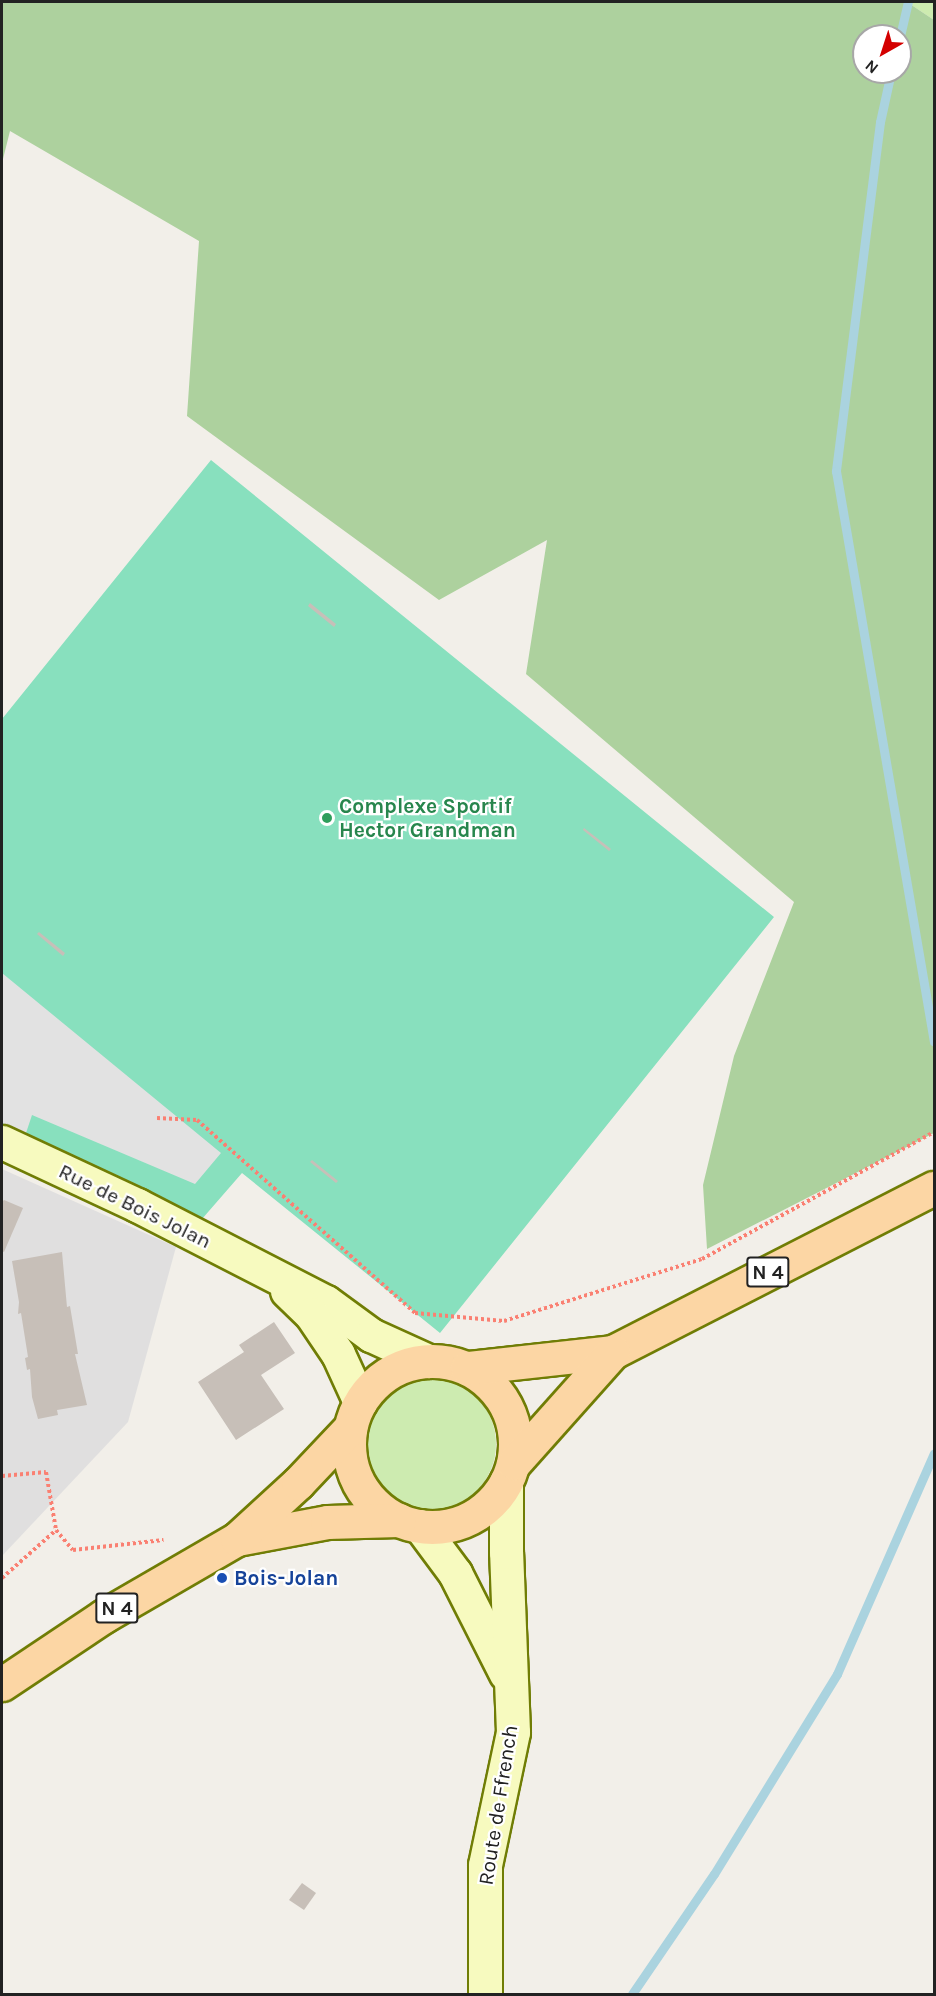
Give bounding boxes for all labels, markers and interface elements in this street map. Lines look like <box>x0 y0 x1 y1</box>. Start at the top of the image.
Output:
north arrow <box>852 24 912 84</box>
text: N <box>861 56 882 78</box>
place label: Complexe Sportif Hector Grandman <box>339 793 516 843</box>
marker: Complexe Sportif Hector Grandman <box>320 811 334 825</box>
street label: Rue de Bois Jolan <box>55 1158 215 1254</box>
road number: N 4 <box>746 1255 790 1289</box>
place label: Bois-Jolan <box>234 1565 338 1591</box>
marker: Bois-Jolan <box>215 1571 229 1585</box>
road number: N 4 <box>94 1591 140 1625</box>
street label: Route de Ffrench <box>473 1723 523 1887</box>

